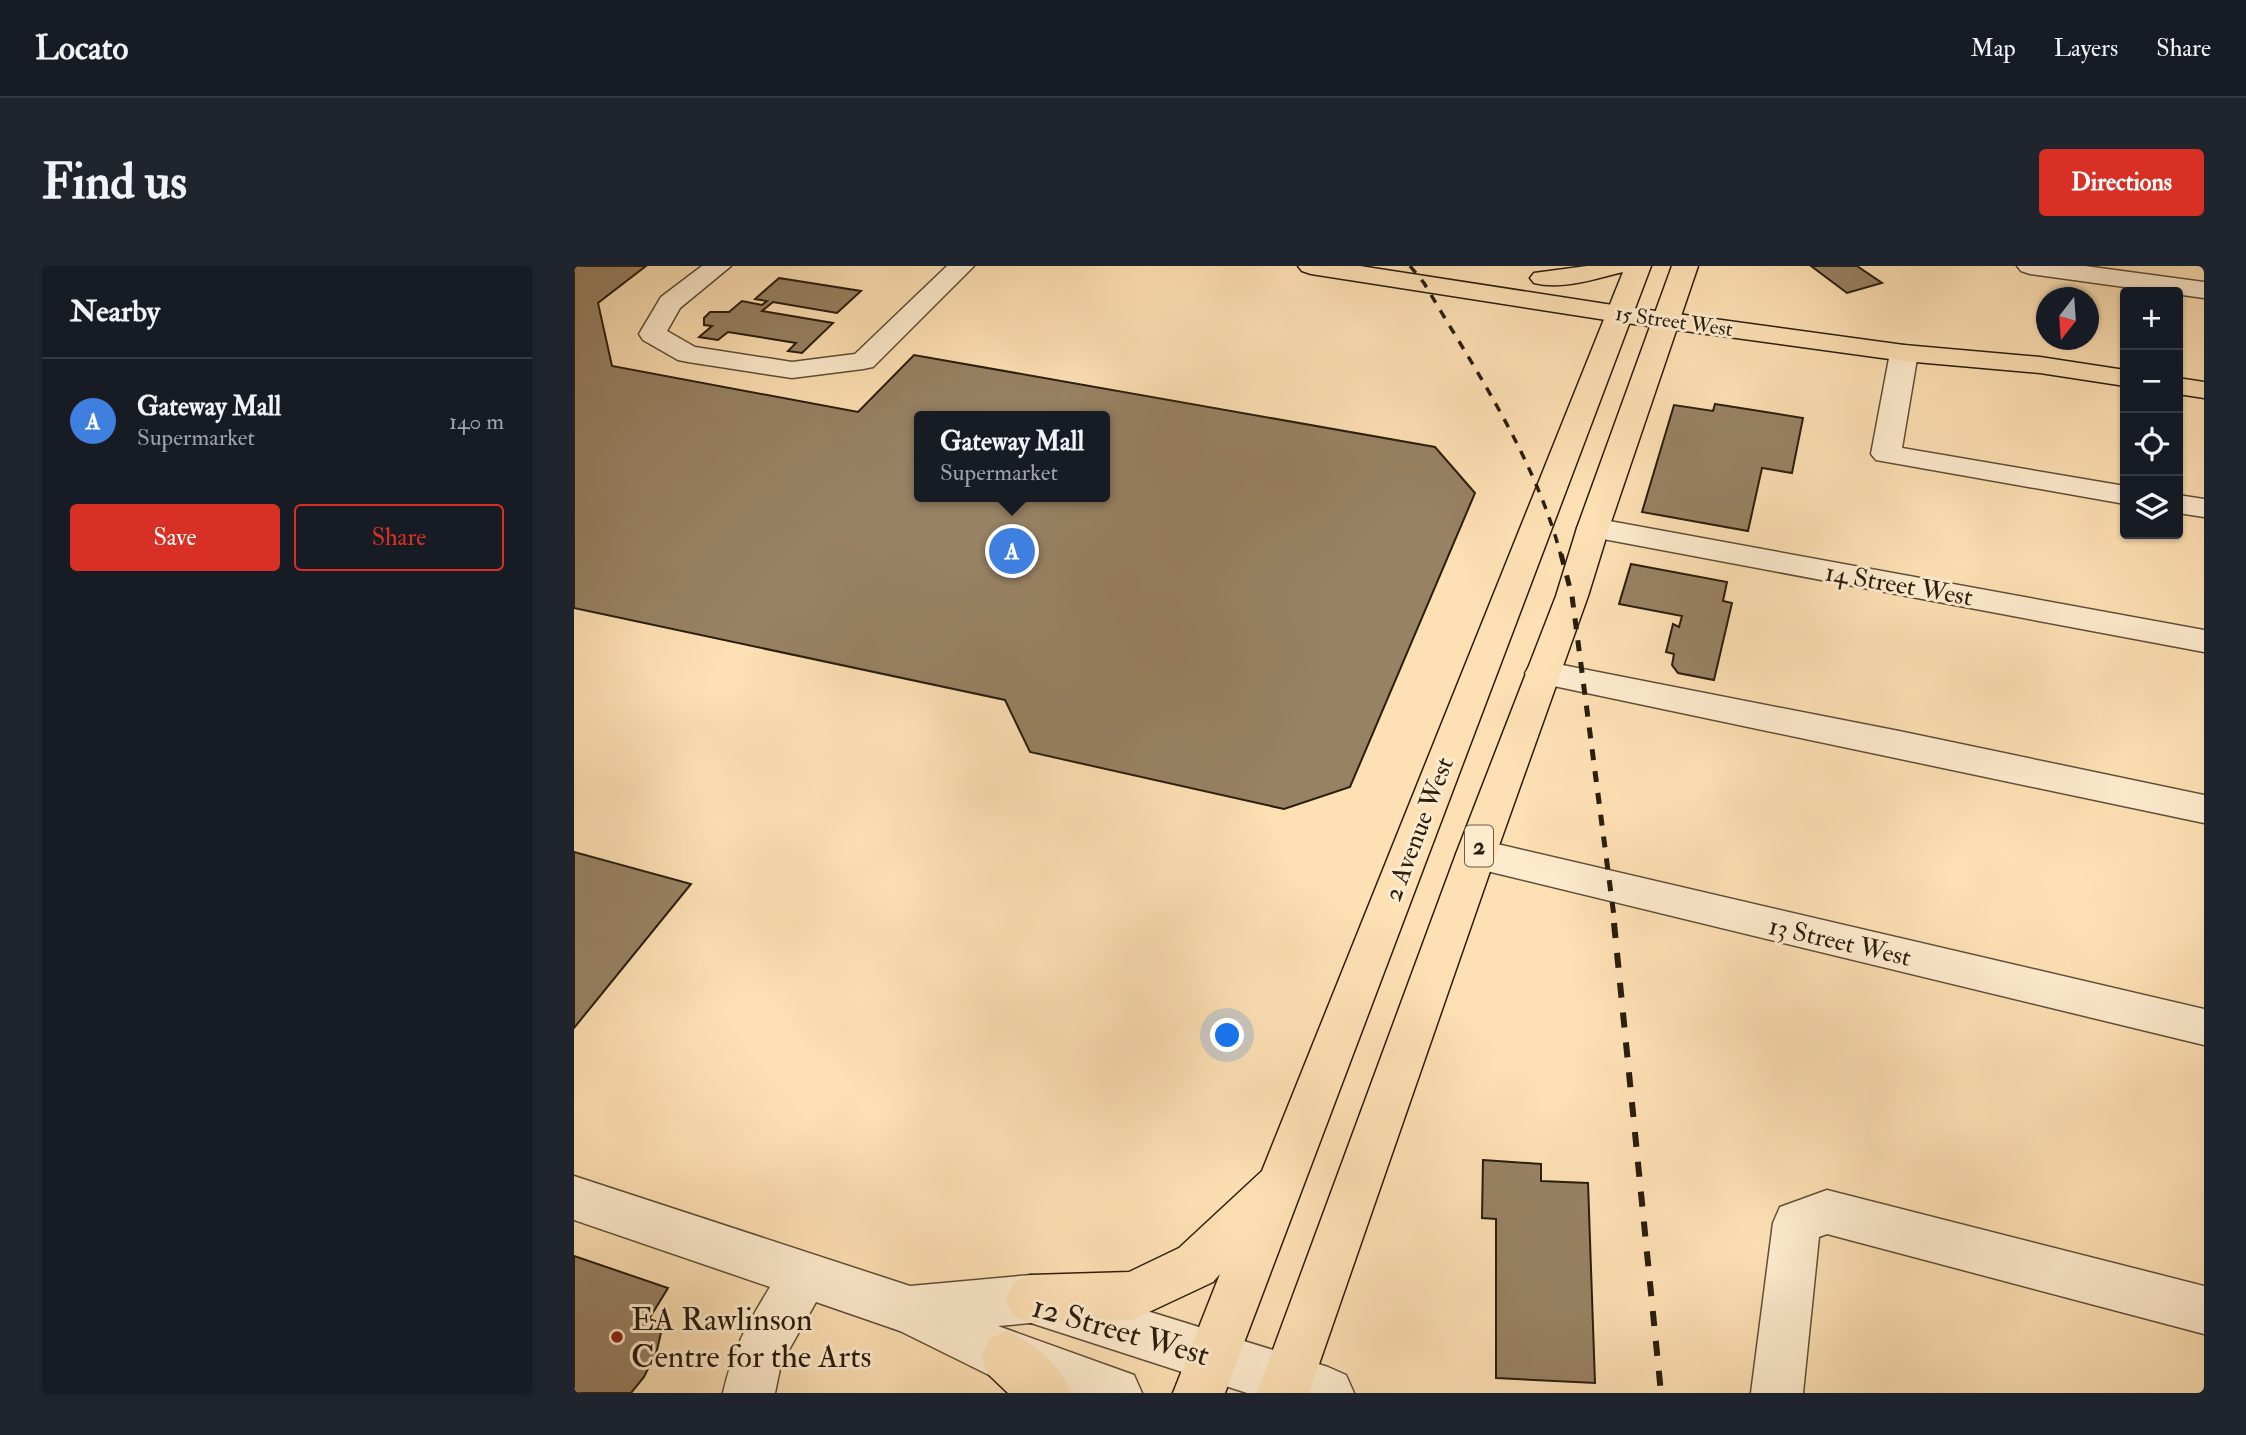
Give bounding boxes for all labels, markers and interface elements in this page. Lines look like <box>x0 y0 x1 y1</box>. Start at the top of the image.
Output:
text: Locato <box>35 28 128 69</box>
text: Map <box>1971 33 2016 64</box>
text: Layers <box>2054 33 2118 64</box>
text: Share <box>2156 33 2211 64</box>
button: Directions <box>2039 149 2204 216</box>
text: Find us <box>42 152 187 213</box>
north arrow <box>2036 287 2099 350</box>
map controls <box>2120 287 2183 539</box>
button: + <box>2120 287 2183 350</box>
text: Nearby <box>70 293 160 330</box>
street label: 15 Street West <box>1613 300 1735 343</box>
button: − <box>2120 350 2183 413</box>
text: Gateway Mall <box>137 391 281 423</box>
text: A <box>86 407 100 436</box>
text: 140 m <box>449 407 504 436</box>
popup <box>914 411 1110 502</box>
button: locate <box>2120 413 2183 476</box>
text: Supermarket <box>137 423 255 452</box>
text: Gateway Mall <box>940 426 1084 458</box>
text: Supermarket <box>940 458 1058 487</box>
button: layers <box>2120 476 2183 539</box>
button: Save <box>70 504 280 571</box>
button: Share <box>294 504 504 571</box>
pin: A <box>989 525 1035 577</box>
street label: 14 Street West <box>1823 556 1975 614</box>
street label: 2 Avenue West <box>1377 753 1461 906</box>
road number: 2 <box>1465 826 1493 866</box>
street label: 13 Street West <box>1765 910 1914 974</box>
your location <box>1210 1018 1244 1052</box>
street label: 12 Street West <box>1027 1287 1214 1375</box>
place label: EA Rawlinson Centre for the Arts <box>631 1300 872 1377</box>
marker: EA Rawlinson Centre for the Arts <box>609 1329 625 1345</box>

